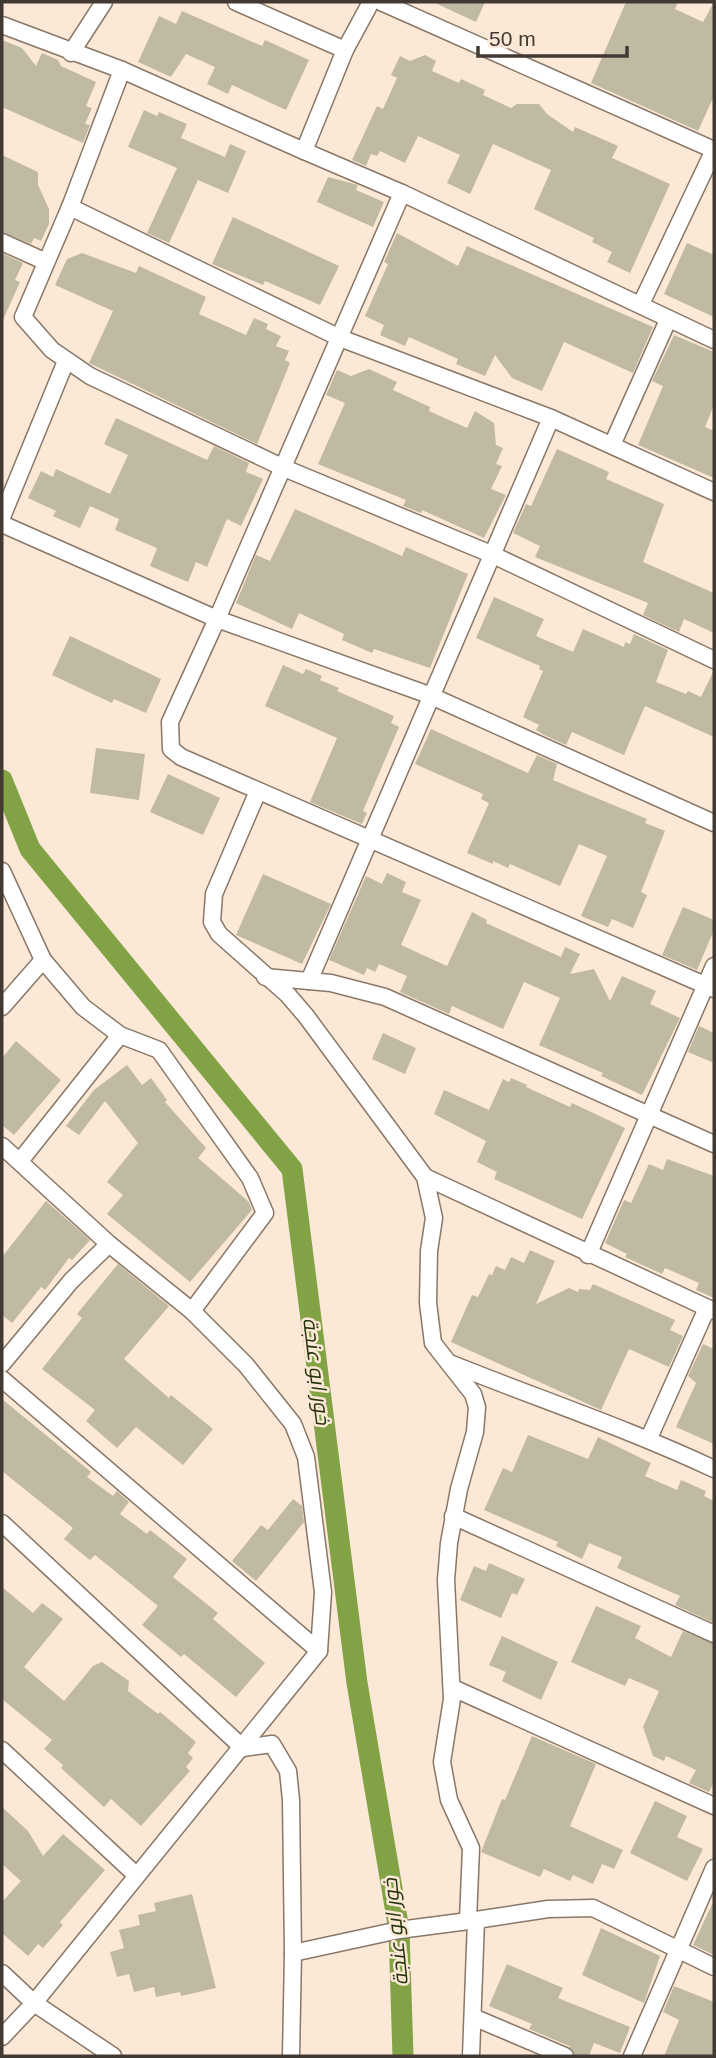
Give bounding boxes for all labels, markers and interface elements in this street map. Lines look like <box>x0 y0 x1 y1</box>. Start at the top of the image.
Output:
scale bar <box>478 14 627 58</box>
text: 50 m <box>489 27 536 50</box>
water label: خور ابو عنجة <box>298 1316 335 1427</box>
water label: خور ابو عنجة <box>378 1876 413 1987</box>

